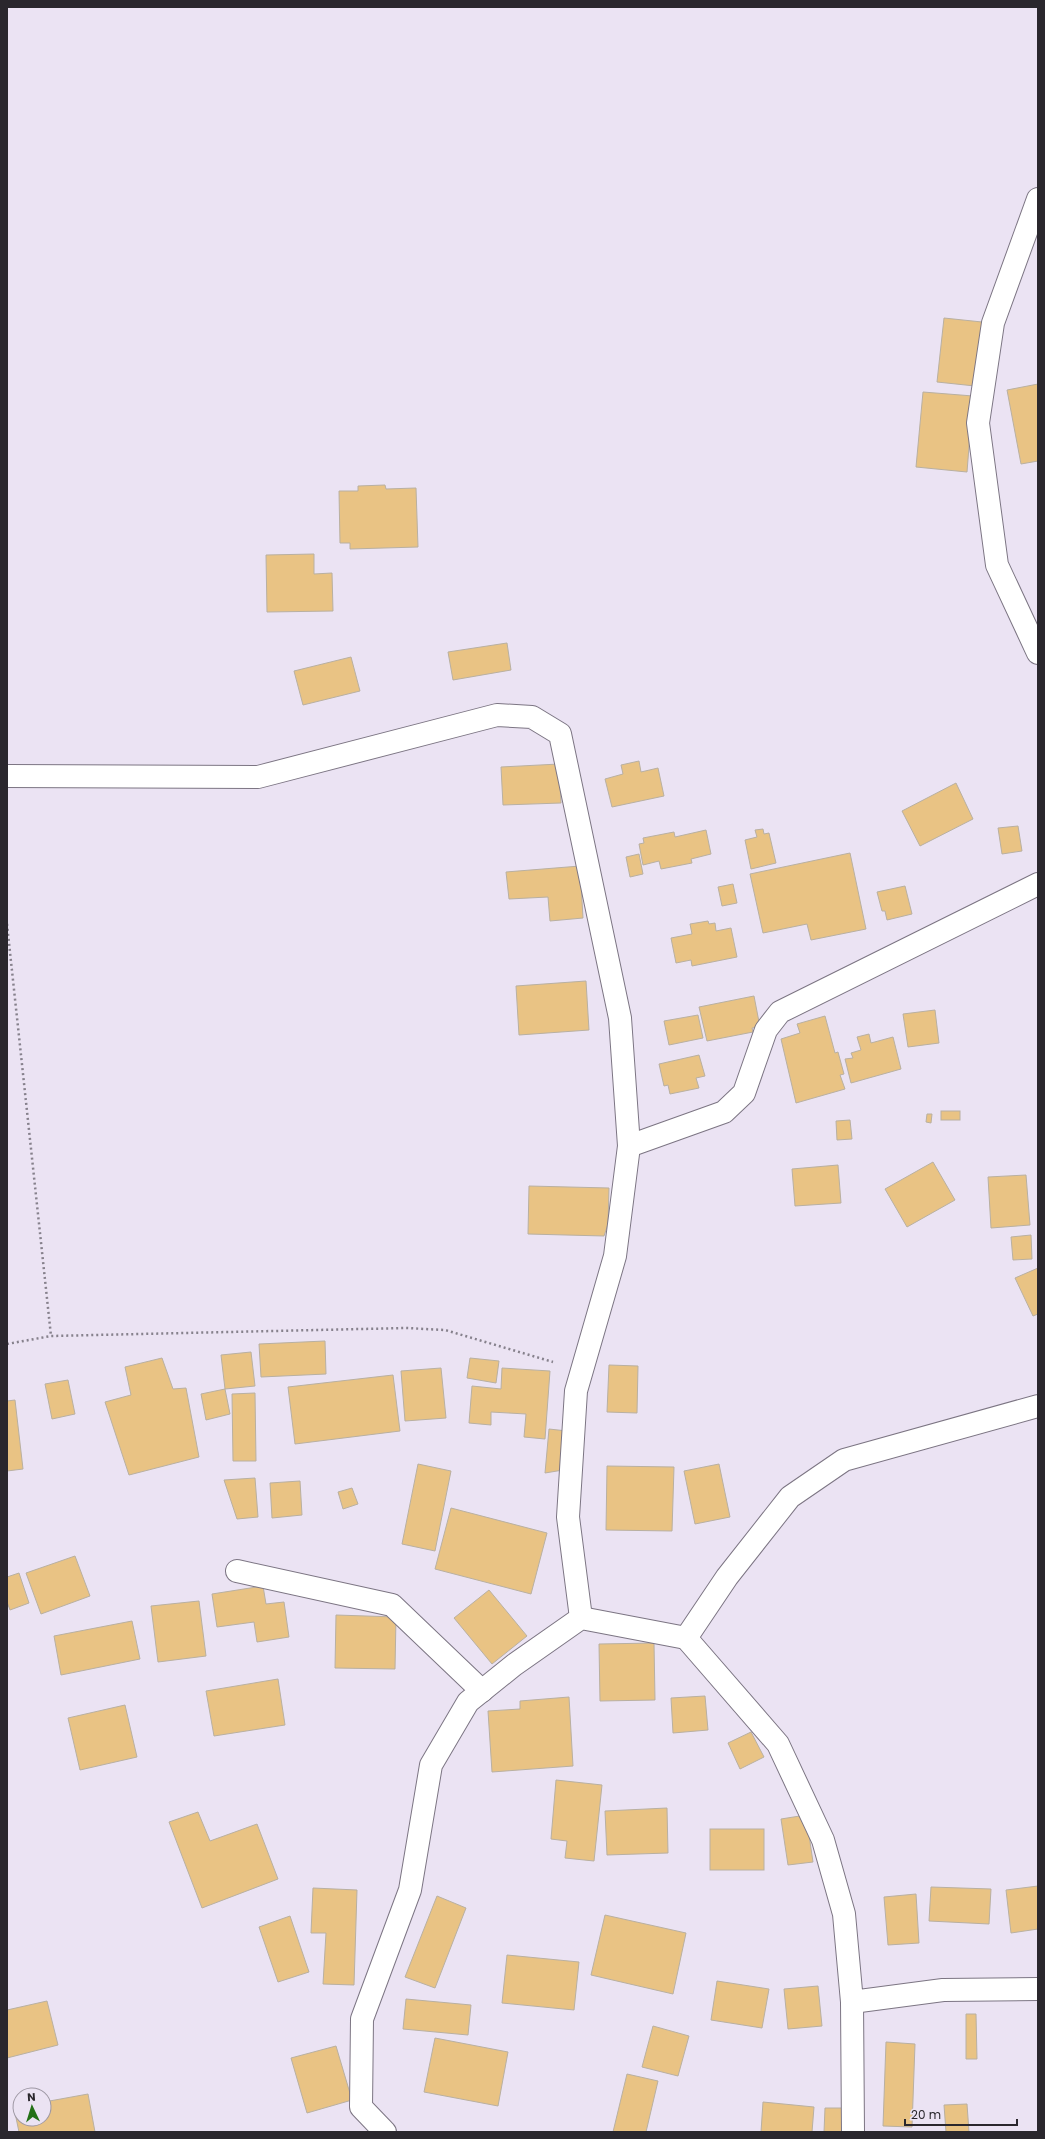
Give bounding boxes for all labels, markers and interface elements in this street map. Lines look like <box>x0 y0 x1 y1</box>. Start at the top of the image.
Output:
north arrow <box>12 2087 52 2127</box>
text: N <box>27 2089 36 2105</box>
scale bar <box>905 2101 1017 2127</box>
text: 20 m <box>911 2106 941 2123</box>

